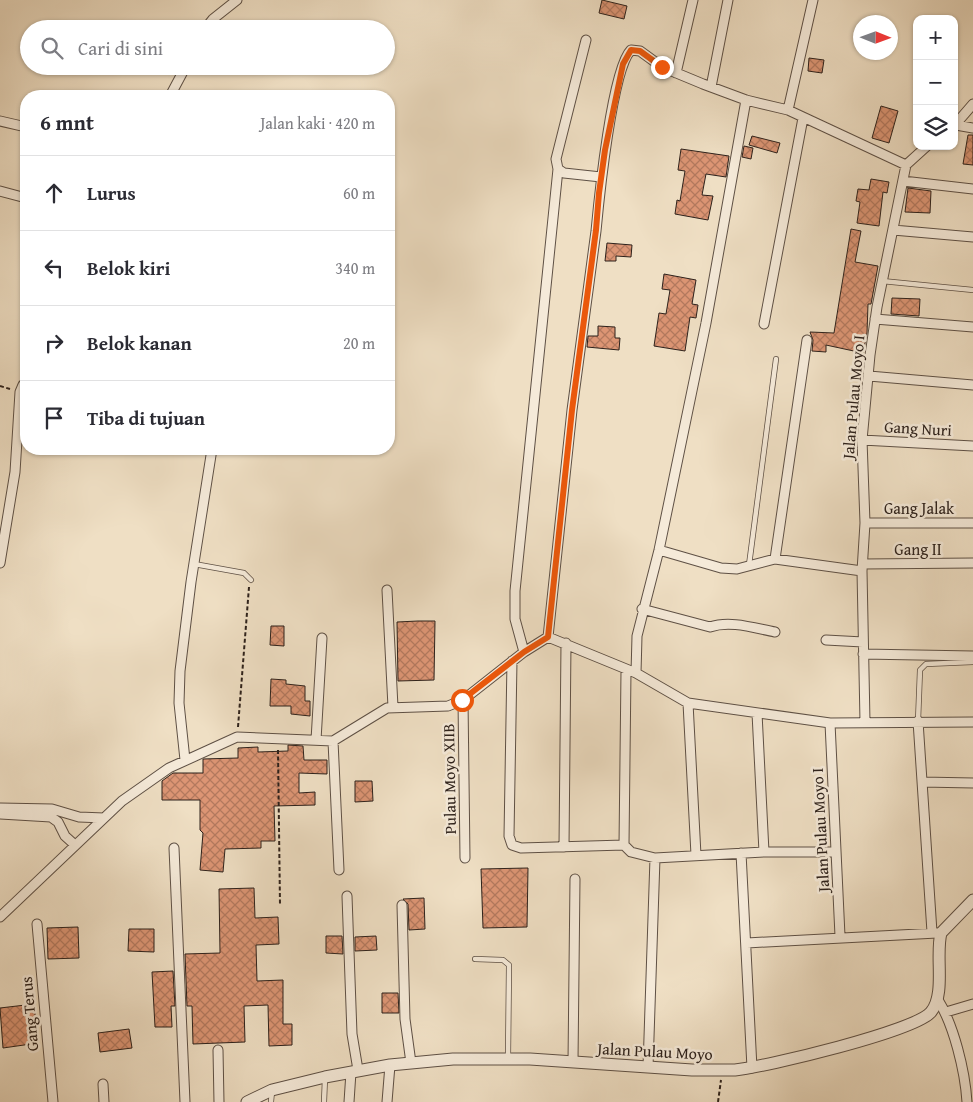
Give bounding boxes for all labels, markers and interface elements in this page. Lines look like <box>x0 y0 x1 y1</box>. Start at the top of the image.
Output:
north arrow <box>853 15 898 60</box>
map controls <box>913 15 958 150</box>
button: + <box>913 15 958 60</box>
search box <box>20 20 395 75</box>
icon: search <box>38 34 66 62</box>
text: Cari di sini <box>78 34 163 62</box>
route end <box>651 56 674 79</box>
button: − <box>913 60 958 105</box>
button: layers <box>913 105 958 150</box>
text: 6 mnt <box>40 107 94 138</box>
text: Jalan kaki · 420 m <box>260 111 375 135</box>
icon: ahead <box>40 179 68 207</box>
text: Lurus <box>87 179 136 207</box>
text: 60 m <box>343 181 375 205</box>
icon: left <box>40 254 68 282</box>
text: Belok kiri <box>87 254 170 282</box>
text: 340 m <box>335 256 375 280</box>
icon: right <box>40 329 68 357</box>
text: Belok kanan <box>87 329 192 357</box>
text: 20 m <box>343 331 375 355</box>
street label: Jalan Pulau Moyo I <box>835 334 870 462</box>
icon: arrive <box>40 404 68 432</box>
text: Tiba di tujuan <box>87 404 205 432</box>
street label: Gang Nuri <box>884 414 953 442</box>
street label: Gang Jalak <box>884 496 955 520</box>
street label: Gang II <box>894 537 942 561</box>
route start <box>451 689 474 712</box>
street label: Pulau Moyo XIIB <box>436 723 462 835</box>
street label: Jalan Pulau Moyo I <box>805 767 835 895</box>
street label: Gang Terus <box>14 976 44 1052</box>
street label: Jalan Pulau Moyo <box>595 1036 713 1066</box>

